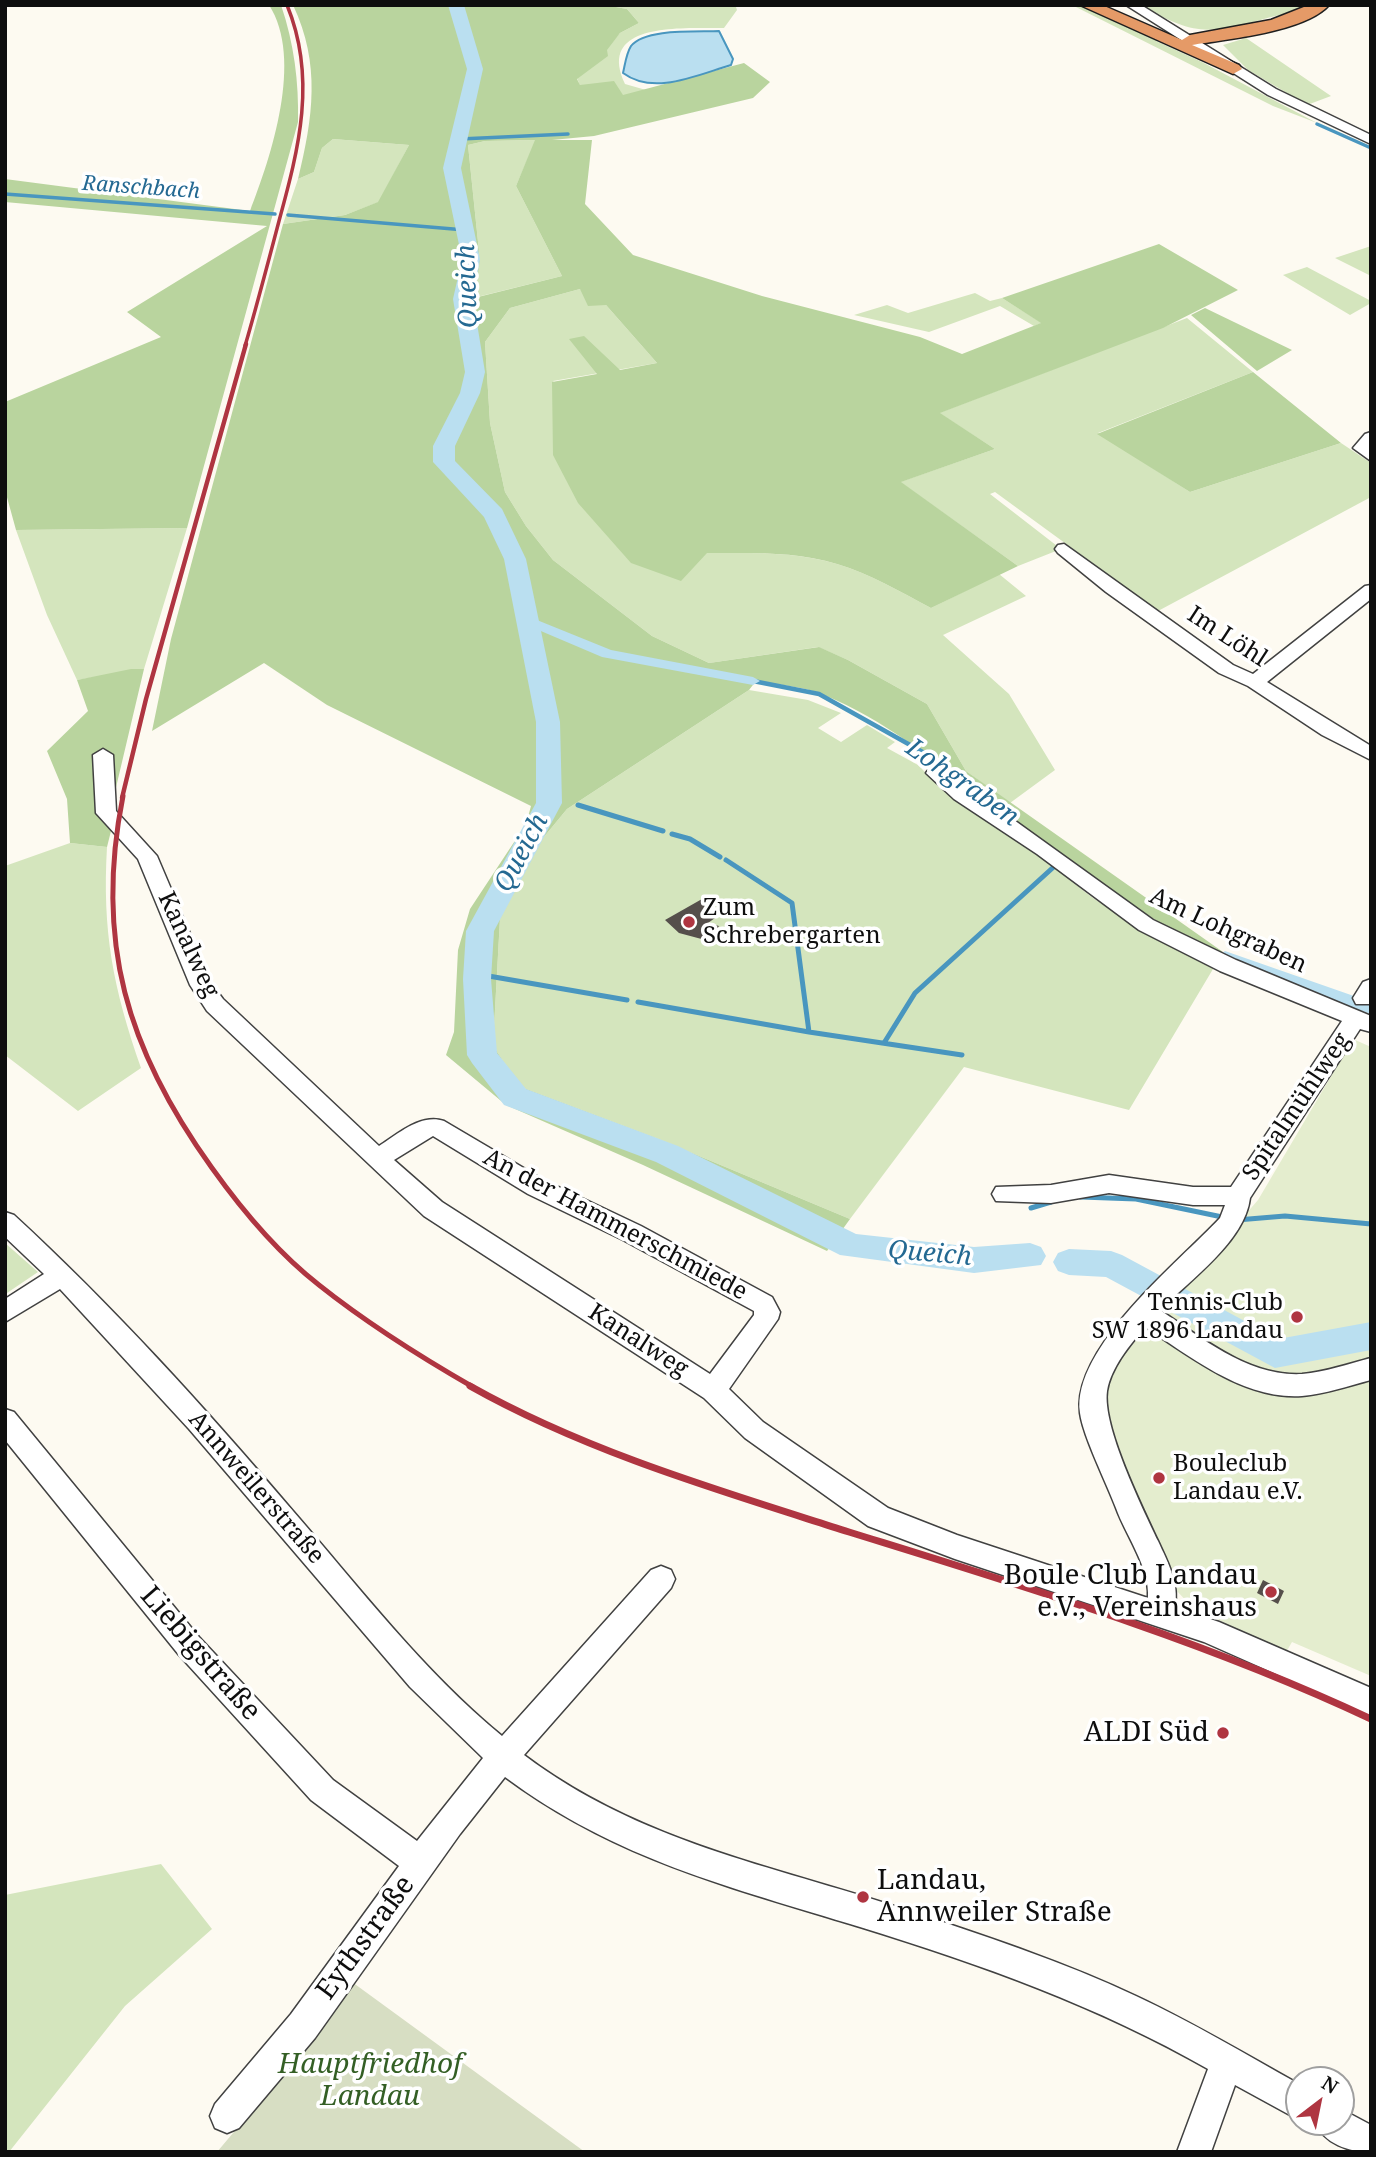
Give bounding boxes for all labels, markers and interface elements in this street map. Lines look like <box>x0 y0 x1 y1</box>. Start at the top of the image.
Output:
water label: Ranschbach <box>81 171 201 205</box>
water label: Queich <box>451 244 485 328</box>
street label: Im Löhl <box>1182 601 1272 673</box>
water label: Lohgraben <box>899 733 1025 833</box>
water label: Queich <box>489 809 555 897</box>
street label: Am Lohgraben <box>1145 882 1311 980</box>
street label: Kanalweg <box>151 888 225 1002</box>
place label: Zum Schrebergarten <box>703 894 881 950</box>
marker: Zum Schrebergarten <box>681 914 697 930</box>
street label: Spitalmühlweg <box>1237 1028 1357 1186</box>
street label: An der Hammerschmiede <box>478 1143 752 1307</box>
water label: Queich <box>887 1235 973 1273</box>
place label: Tennis-Club SW 1896 Landau <box>1092 1289 1283 1345</box>
street label: Kanalweg <box>583 1298 693 1384</box>
marker: Tennis-Club SW 1896 Landau <box>1289 1309 1305 1325</box>
street label: Annweilerstraße <box>182 1406 330 1570</box>
place label: Bouleclub Landau e.V. <box>1173 1450 1302 1506</box>
marker: Bouleclub Landau e.V. <box>1151 1470 1167 1486</box>
place label: Boule Club Landau e.V., Vereinshaus <box>1004 1559 1257 1625</box>
street label: Liebigstraße <box>133 1580 267 1728</box>
marker: Boule Club Landau e.V., Vereinshaus <box>1263 1584 1279 1600</box>
place label: ALDI Süd <box>1084 1716 1209 1750</box>
marker: ALDI Süd <box>1215 1725 1231 1741</box>
place label: Landau, Annweiler Straße <box>877 1864 1112 1930</box>
street label: Eythstraße <box>310 1870 422 2006</box>
marker: Landau, Annweiler Straße <box>855 1889 871 1905</box>
park label: Hauptfriedhof Landau <box>278 2048 462 2114</box>
north arrow <box>1285 2066 1355 2136</box>
text: N <box>1317 2070 1343 2100</box>

